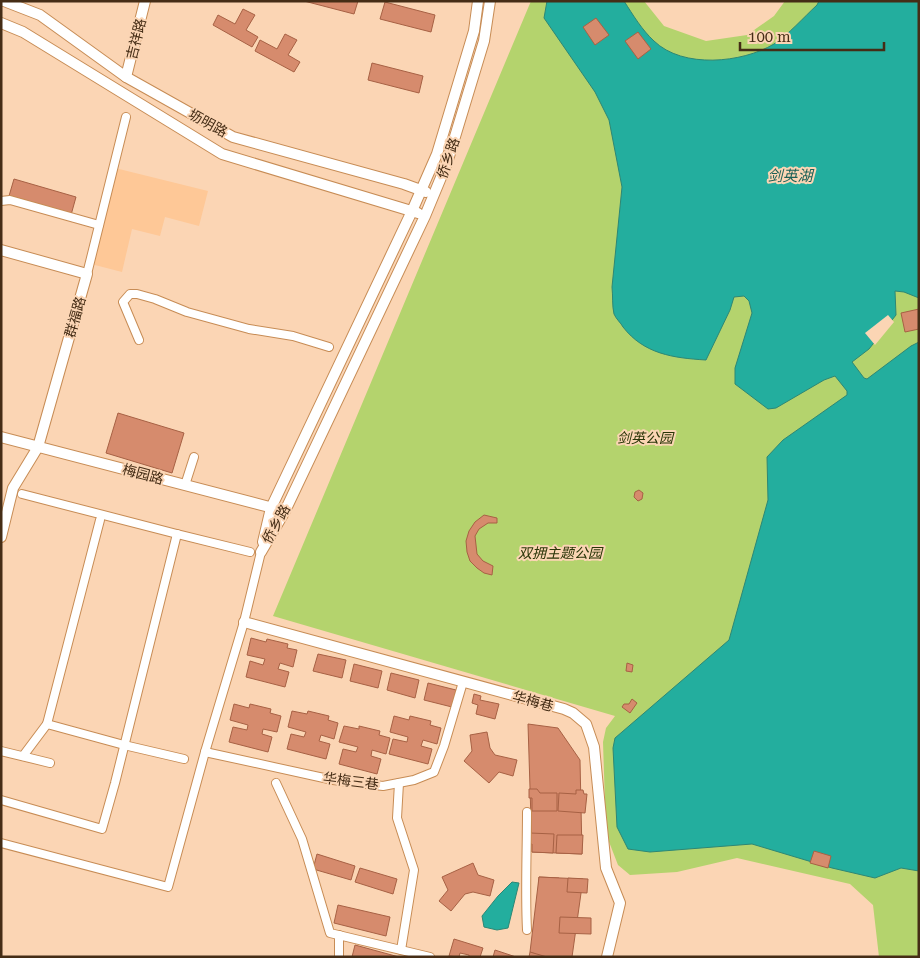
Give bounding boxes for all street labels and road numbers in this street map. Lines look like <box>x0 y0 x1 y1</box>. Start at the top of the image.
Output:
street label: 吉祥路 <box>123 17 149 61</box>
street label: 坜明路 <box>186 106 230 140</box>
street label: 侨乡路 <box>434 136 462 180</box>
street label: 群福路 <box>62 295 88 339</box>
street label: 梅园路 <box>121 461 165 487</box>
street label: 侨乡路 <box>259 502 293 546</box>
street label: 华梅巷 <box>511 688 555 714</box>
street label: 华梅三巷 <box>322 770 380 792</box>

